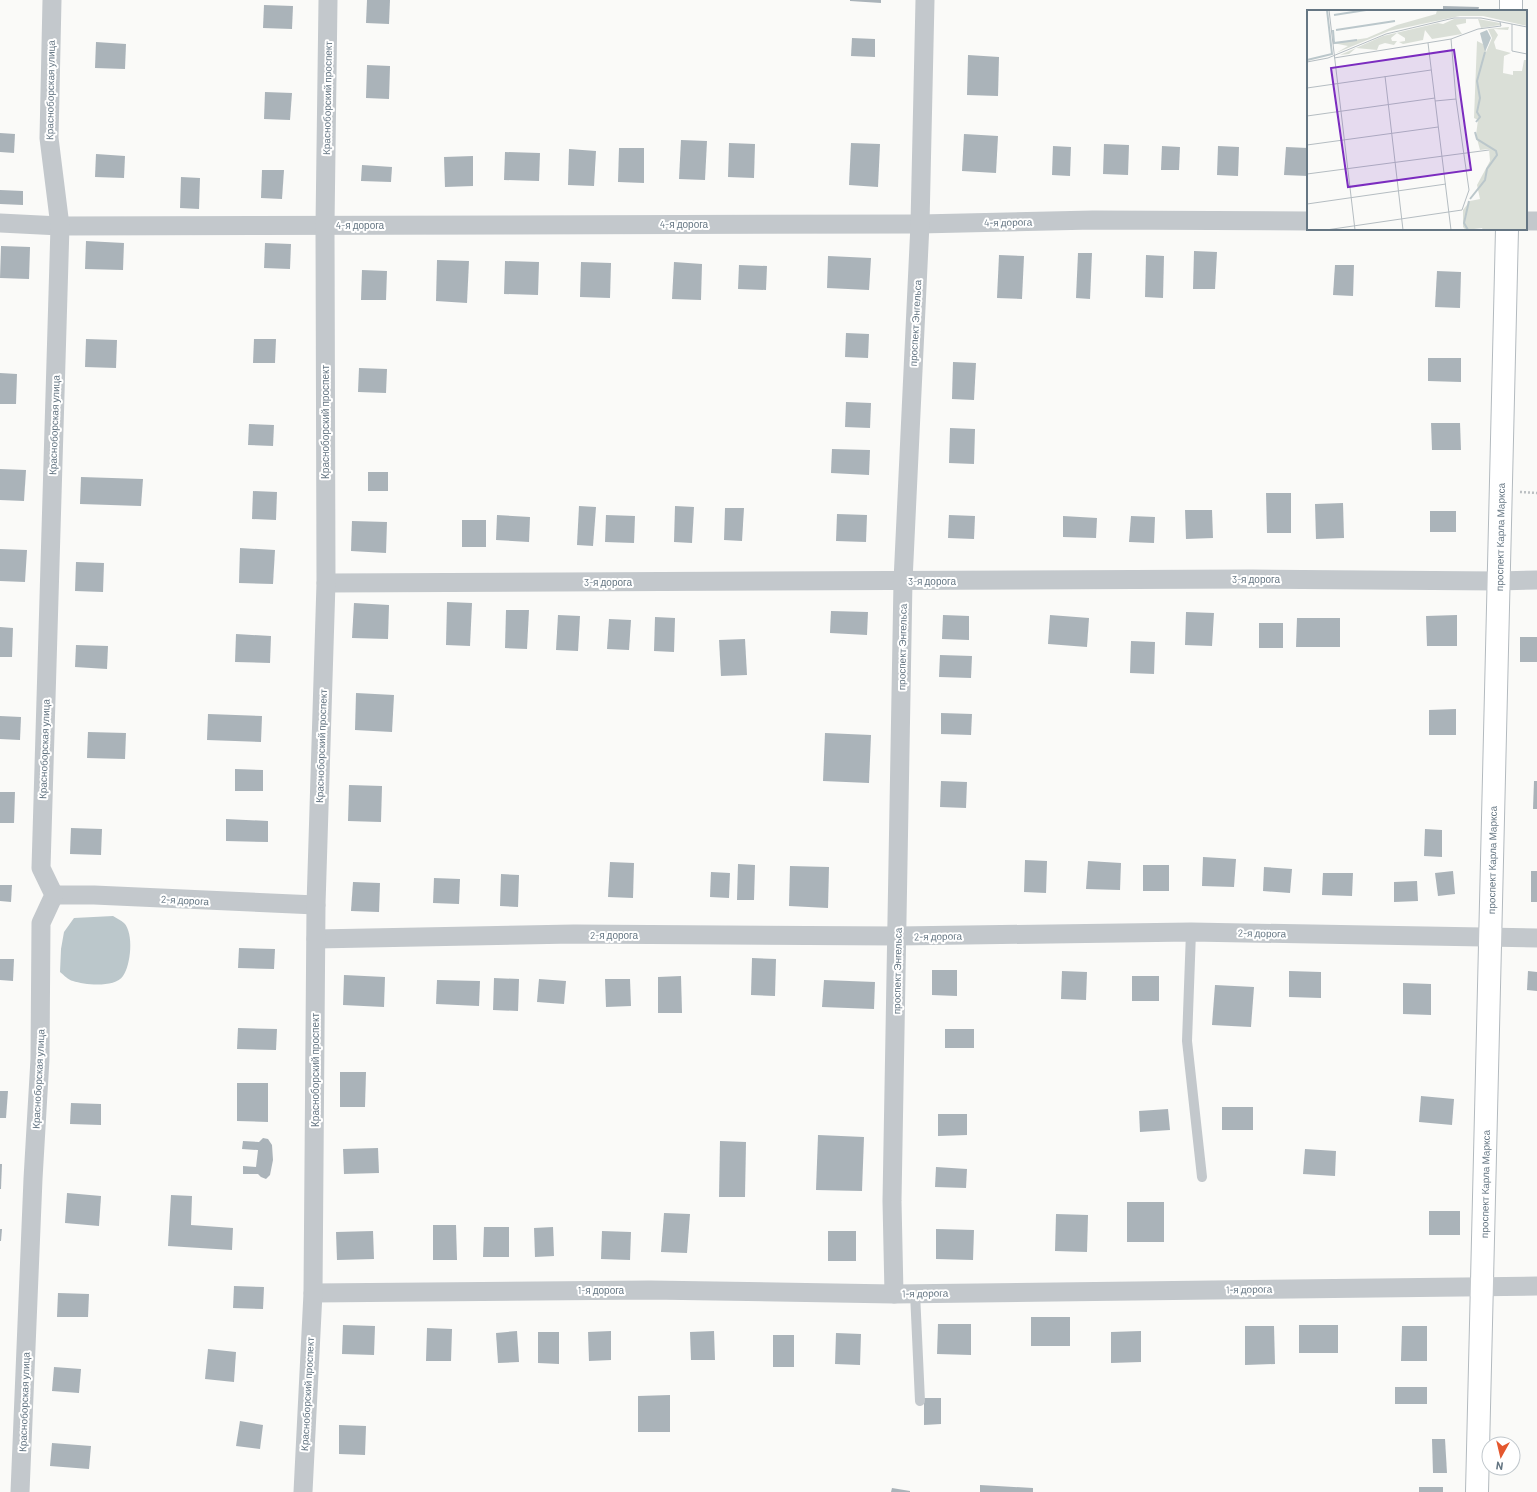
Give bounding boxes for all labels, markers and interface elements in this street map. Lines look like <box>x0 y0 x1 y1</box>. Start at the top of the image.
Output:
inset map <box>1307 10 1527 230</box>
street label: Красноборская улица <box>43 39 57 140</box>
street label: Красноборский проспект <box>320 40 334 155</box>
street label: 4-я дорога <box>984 216 1033 228</box>
street label: 4-я дорога <box>660 218 709 230</box>
street label: 4-я дорога <box>336 219 385 231</box>
street label: проспект Энгельса <box>907 279 923 367</box>
street label: Красноборский проспект <box>319 365 331 479</box>
street label: Красноборская улица <box>46 374 62 475</box>
street label: проспект Карла Маркса <box>1493 482 1507 591</box>
street label: 3-я дорога <box>1232 573 1280 585</box>
street label: 3-я дорога <box>908 575 956 587</box>
street label: 3-я дорога <box>584 576 632 588</box>
street label: проспект Энгельса <box>895 603 909 690</box>
street label: Красноборский проспект <box>313 688 329 803</box>
street label: Красноборская улица <box>36 698 52 799</box>
street label: проспект Карла Маркса <box>1485 805 1499 914</box>
street label: 2-я дорога <box>161 893 210 907</box>
street label: проспект Энгельса <box>890 927 904 1014</box>
street label: 2-я дорога <box>1238 927 1287 939</box>
street label: 2-я дорога <box>590 929 639 941</box>
street label: 2-я дорога <box>914 930 963 942</box>
street label: Красноборский проспект <box>309 1013 321 1127</box>
street label: Красноборская улица <box>29 1028 47 1129</box>
street label: проспект Карла Маркса <box>1478 1129 1492 1238</box>
street label: 1-я дорога <box>1226 1283 1273 1295</box>
street label: 1-я дорога <box>578 1284 625 1296</box>
street label: 1-я дорога <box>902 1287 949 1299</box>
street label: Красноборский проспект <box>298 1336 316 1451</box>
street label: Красноборская улица <box>16 1351 32 1452</box>
north arrow <box>1481 1436 1521 1476</box>
text: N <box>1495 1459 1504 1473</box>

